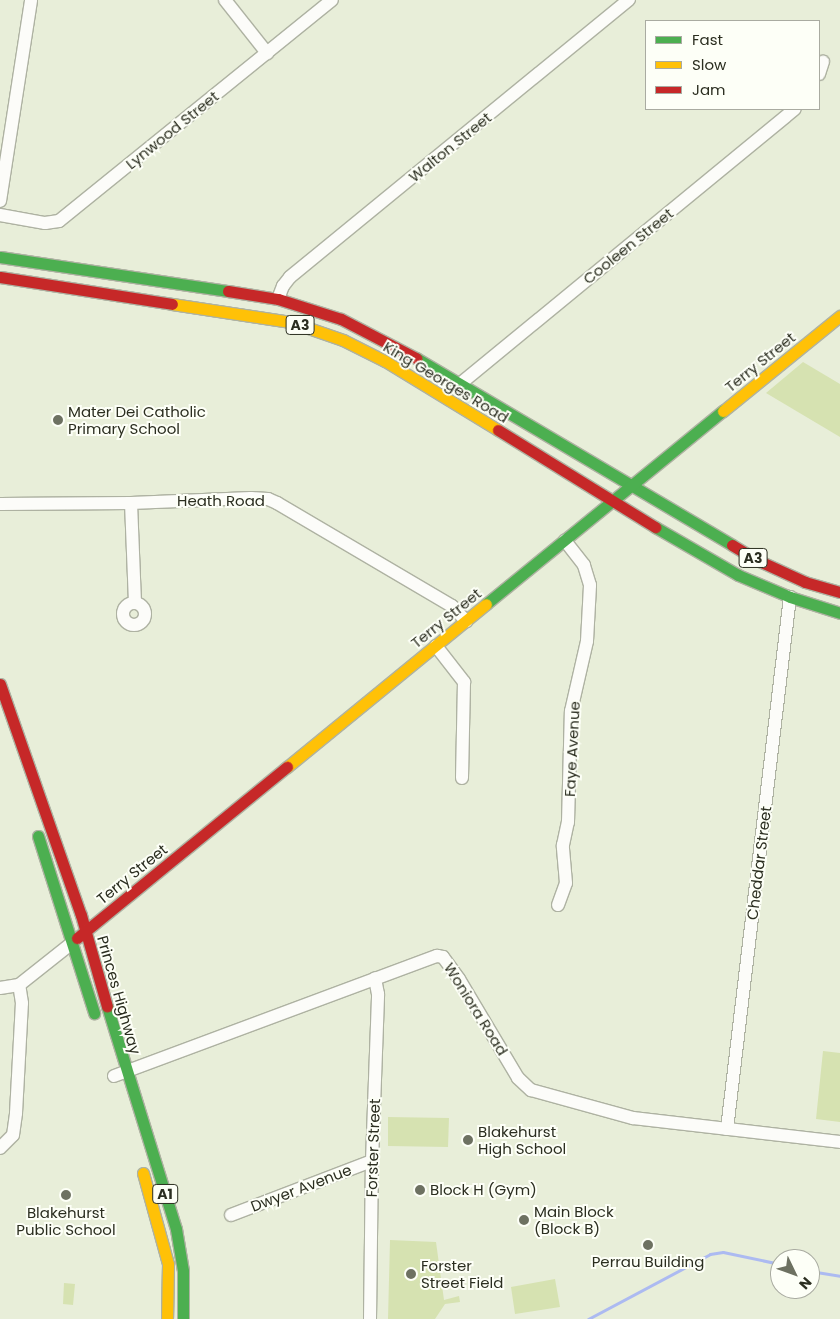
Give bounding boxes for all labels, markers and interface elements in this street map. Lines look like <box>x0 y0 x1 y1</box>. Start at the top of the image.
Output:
legend <box>645 20 820 110</box>
text: Fast <box>692 29 723 50</box>
text: Slow <box>692 54 726 75</box>
text: Jam <box>692 79 726 100</box>
street label: Lynwood Street <box>122 87 222 173</box>
street label: Walton Street <box>405 108 495 186</box>
street label: Cooleen Street <box>579 204 677 288</box>
road number: A3 <box>285 314 315 336</box>
street label: Terry Street <box>721 328 799 396</box>
street label: King Georges Road <box>380 337 512 427</box>
place label: Mater Dei Catholic Primary School <box>68 402 206 437</box>
marker: Mater Dei Catholic Primary School <box>52 414 64 426</box>
street label: Heath Road <box>177 492 265 510</box>
road number: A3 <box>738 546 768 570</box>
street label: Terry Street <box>407 584 485 652</box>
street label: Faye Avenue <box>561 701 583 797</box>
street label: Cheddar Street <box>743 805 775 921</box>
street label: Terry Street <box>93 840 171 908</box>
street label: Princes Highway <box>93 934 145 1056</box>
street label: Woniora Road <box>440 959 512 1059</box>
street label: Forster Street <box>362 1098 384 1198</box>
place label: Blakehurst High School <box>478 1122 566 1157</box>
marker: Blakehurst High School <box>462 1134 474 1146</box>
street label: Dwyer Avenue <box>248 1161 354 1215</box>
place label: Block H (Gym) <box>430 1181 537 1199</box>
road number: A1 <box>151 1182 179 1206</box>
marker: Block H (Gym) <box>414 1184 426 1196</box>
marker: Blakehurst Public School <box>60 1189 72 1201</box>
place label: Main Block (Block B) <box>534 1202 614 1237</box>
place label: Blakehurst Public School <box>16 1203 116 1238</box>
marker: Main Block (Block B) <box>518 1214 530 1226</box>
marker: Perrau Building <box>642 1239 654 1251</box>
north arrow <box>770 1249 820 1299</box>
place label: Perrau Building <box>592 1253 704 1271</box>
place label: Forster Street Field <box>421 1256 503 1291</box>
marker: Forster Street Field <box>405 1268 417 1280</box>
text: N <box>794 1273 816 1294</box>

